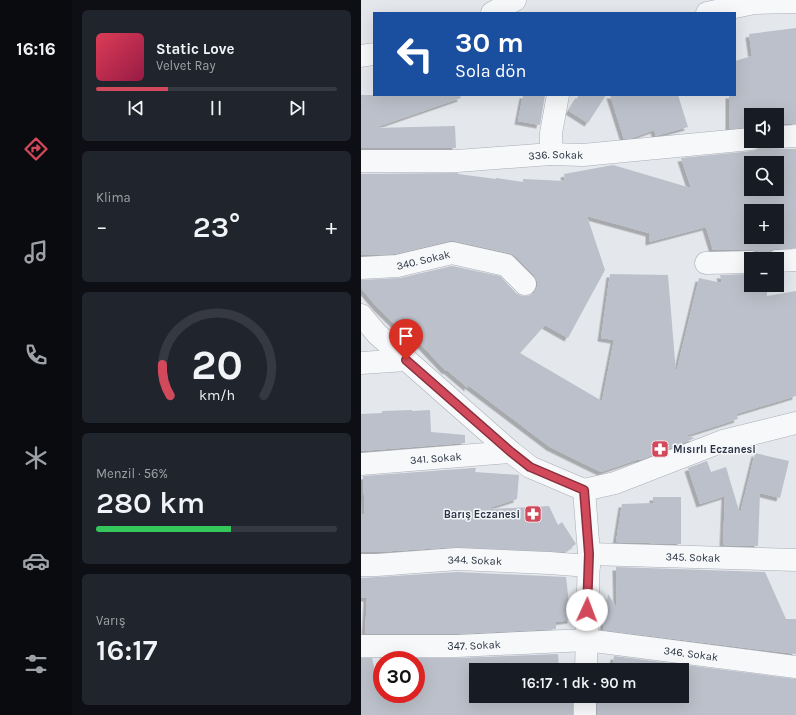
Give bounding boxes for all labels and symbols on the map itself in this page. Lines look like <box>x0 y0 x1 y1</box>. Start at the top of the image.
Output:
street label: 336. Sokak <box>528 148 583 163</box>
street label: 340. Sokak <box>395 248 452 273</box>
pin <box>389 319 423 360</box>
pharmacy icon: Mısırlı Eczanesi <box>650 439 670 459</box>
place label: Mısırlı Eczanesi <box>673 443 756 456</box>
street label: 341. Sokak <box>409 450 462 467</box>
pharmacy icon: Barış Eczanesi <box>523 504 543 524</box>
place label: Barış Eczanesi <box>444 508 520 521</box>
street label: 345. Sokak <box>665 550 720 565</box>
street label: 344. Sokak <box>447 553 502 568</box>
position arrow <box>566 589 608 631</box>
street label: 347. Sokak <box>447 638 501 653</box>
street label: 346. Sokak <box>663 644 719 664</box>
speed limit sign: 30 <box>373 651 425 703</box>

